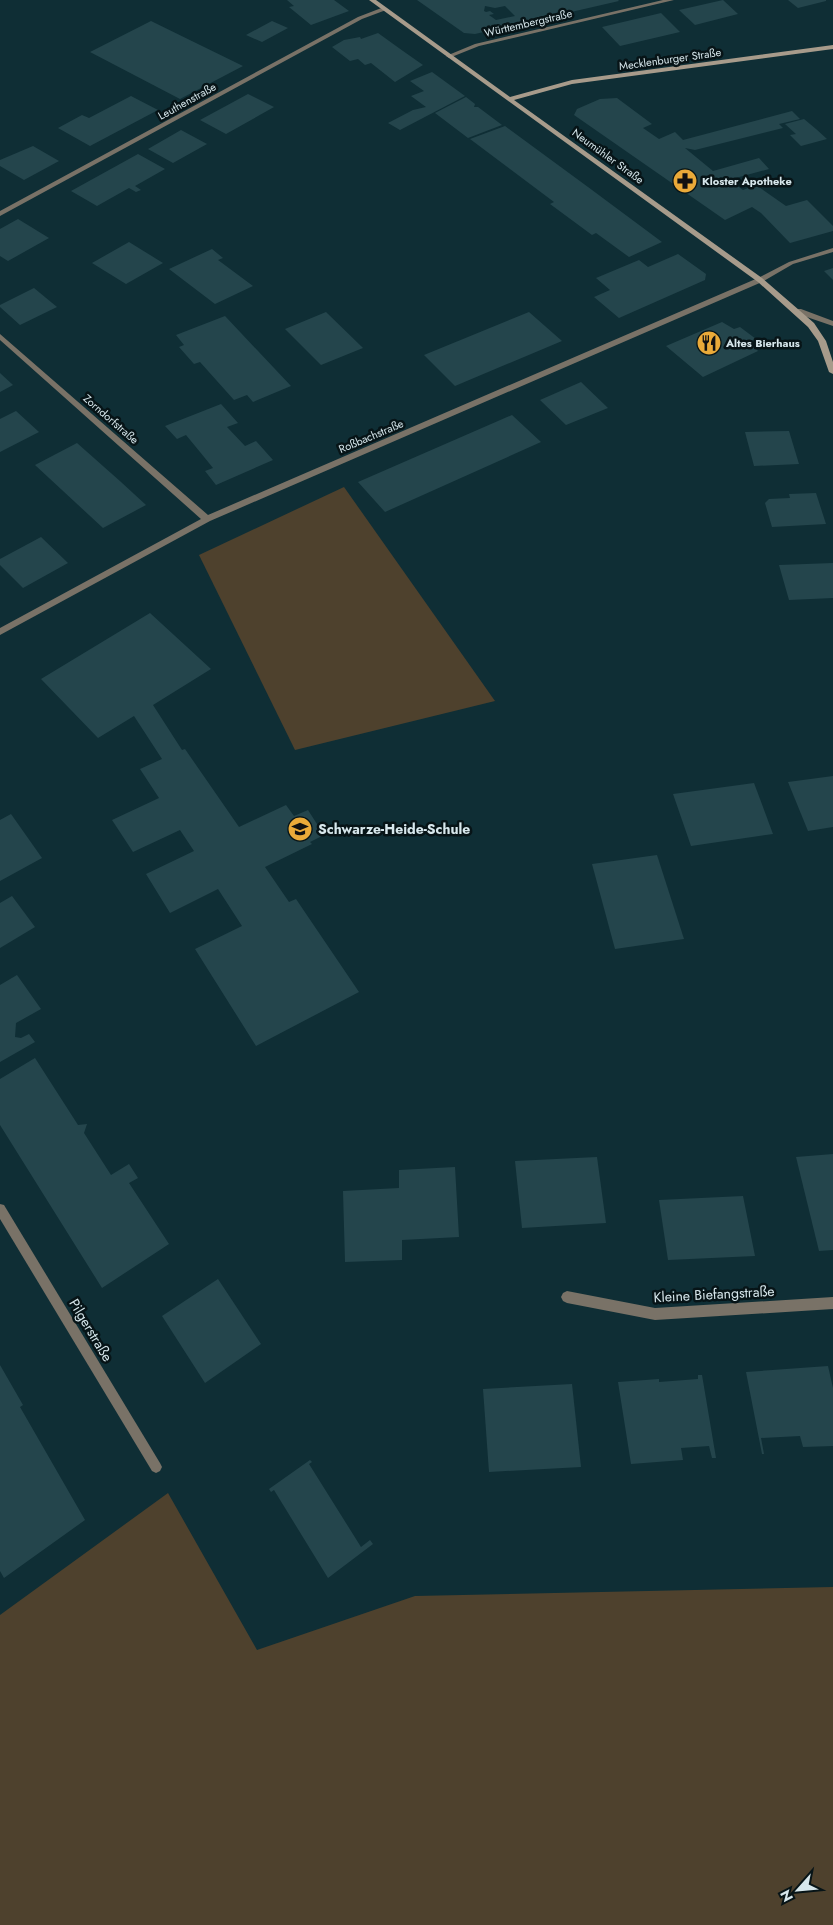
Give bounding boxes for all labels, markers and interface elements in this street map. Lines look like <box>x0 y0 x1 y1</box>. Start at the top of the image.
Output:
street label: Württembergstraße <box>482 5 574 41</box>
street label: Mecklenburger Straße <box>618 44 722 74</box>
street label: Leuthenstraße <box>155 78 219 124</box>
street label: Neumühler Straße <box>569 125 647 188</box>
pharmacy icon: Kloster Apotheke <box>672 168 698 194</box>
place label: Kloster Apotheke <box>702 173 792 189</box>
restaurant icon: Altes Bierhaus <box>696 330 722 356</box>
place label: Altes Bierhaus <box>725 335 800 351</box>
street label: Zorndorfstraße <box>80 391 142 448</box>
street label: Roßbachstraße <box>336 415 406 457</box>
school or university icon: Schwarze-Heide-Schule <box>287 816 313 842</box>
place label: Schwarze-Heide-Schule <box>318 819 470 839</box>
street label: Kleine Biefangstraße <box>653 1281 775 1307</box>
street label: Pilgerstraße <box>64 1295 118 1365</box>
north arrow <box>773 1865 823 1915</box>
text: N <box>775 1886 798 1905</box>

